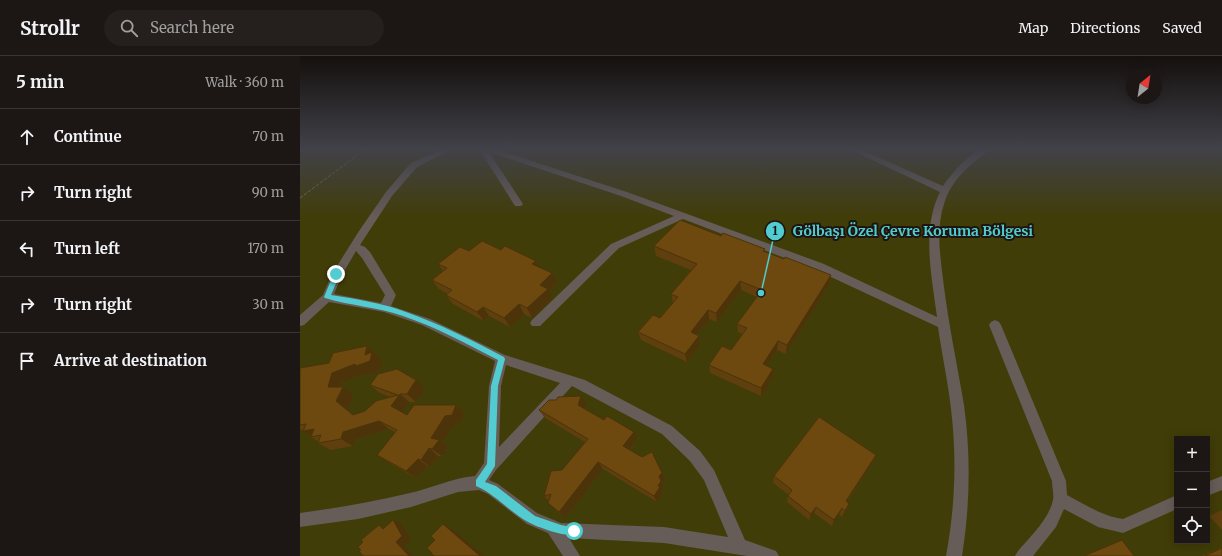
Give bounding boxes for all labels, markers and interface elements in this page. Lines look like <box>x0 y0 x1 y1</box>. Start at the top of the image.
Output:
search box <box>104 10 384 46</box>
text: Strollr <box>20 16 80 40</box>
icon: search <box>118 17 140 39</box>
text: Search here <box>150 18 234 37</box>
text: Map <box>1018 19 1048 37</box>
text: Directions <box>1070 19 1140 37</box>
text: Saved <box>1162 19 1202 37</box>
north arrow <box>1126 68 1162 104</box>
text: 5 min <box>16 71 64 93</box>
text: Walk · 360 m <box>205 74 284 91</box>
icon: ahead <box>16 126 38 148</box>
text: Continue <box>54 127 122 146</box>
text: 70 m <box>253 128 284 145</box>
icon: right <box>16 182 38 204</box>
text: Turn right <box>54 183 132 202</box>
text: 90 m <box>252 184 284 201</box>
callout: Gölbaşı Özel Çevre Koruma Bölgesi <box>765 218 1041 244</box>
text: Gölbaşı Özel Çevre Koruma Bölgesi <box>793 222 1033 240</box>
text: 1 <box>772 223 778 238</box>
icon: left <box>16 238 38 260</box>
text: Turn left <box>54 239 120 258</box>
text: 170 m <box>247 240 284 257</box>
route end <box>327 265 345 283</box>
icon: right <box>16 294 38 316</box>
text: Turn right <box>54 295 132 314</box>
text: 30 m <box>252 296 284 313</box>
icon: arrive <box>16 350 38 372</box>
text: Arrive at destination <box>54 351 207 370</box>
map controls <box>1174 436 1210 544</box>
button: + <box>1174 436 1210 472</box>
button: − <box>1174 472 1210 508</box>
button: locate <box>1174 508 1210 544</box>
route start <box>565 522 583 540</box>

